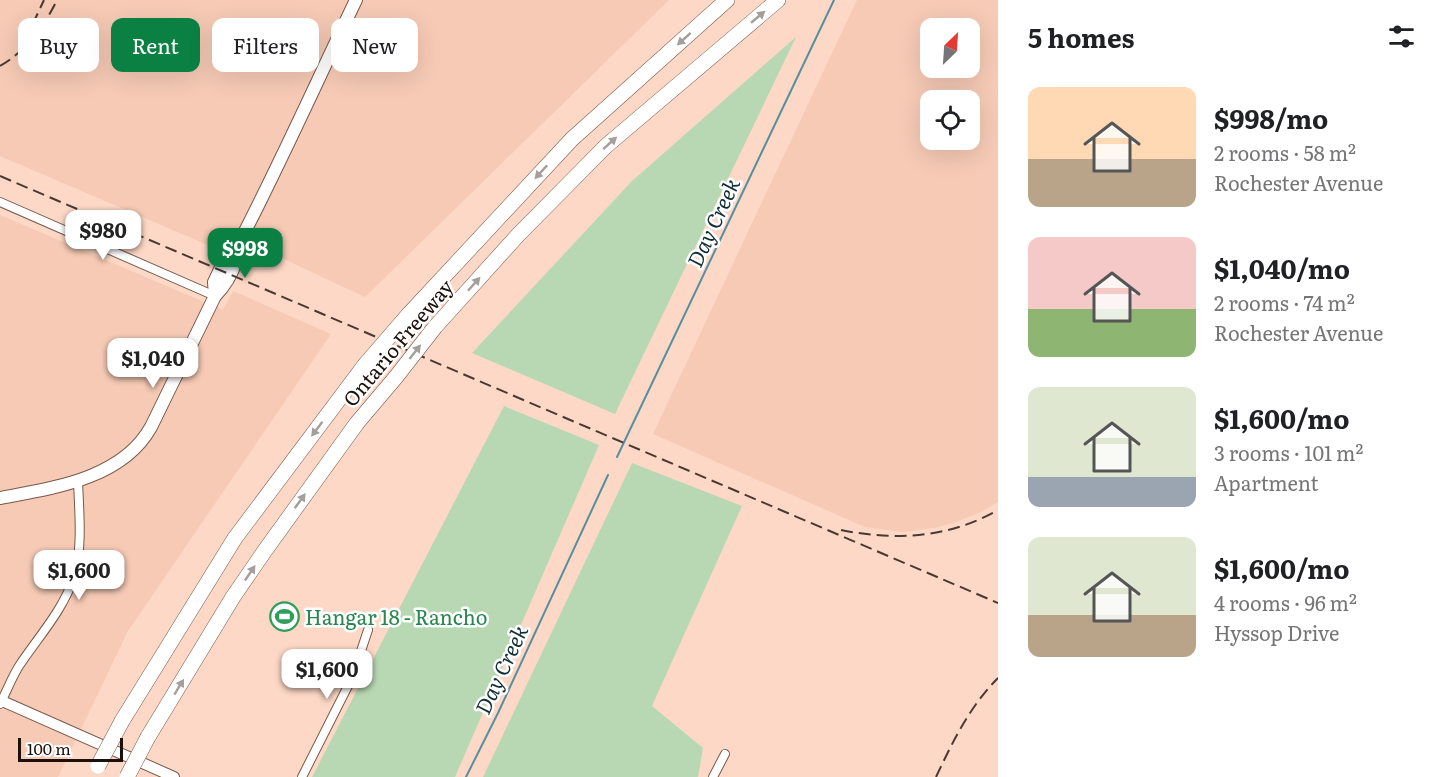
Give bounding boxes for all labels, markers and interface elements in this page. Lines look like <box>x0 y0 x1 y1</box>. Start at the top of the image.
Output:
one-way arrow <box>750 11 765 24</box>
text: 5 homes <box>1028 17 1134 56</box>
chip: Buy <box>18 18 99 72</box>
chip: Rent <box>111 18 200 72</box>
chip: Filters <box>212 18 319 72</box>
chip: New <box>331 18 418 72</box>
north arrow <box>920 18 980 78</box>
map controls <box>920 18 980 150</box>
icon: filters <box>1385 20 1418 53</box>
one-way arrow <box>677 32 692 45</box>
button: locate <box>920 90 980 150</box>
text: $998/mo <box>1214 98 1328 137</box>
icon: home <box>1076 111 1148 183</box>
one-way arrow <box>602 136 617 150</box>
text: 2 rooms · 58 m² <box>1214 137 1356 167</box>
one-way arrow <box>534 164 548 179</box>
text: Rochester Avenue <box>1214 167 1383 197</box>
water label: Day Creek <box>678 172 746 272</box>
pin: $980 <box>67 210 139 261</box>
text: $980 <box>79 214 127 244</box>
pin: $998 <box>209 228 281 279</box>
text: $998 <box>222 232 268 262</box>
text: $1,040/mo <box>1214 248 1350 287</box>
icon: home <box>1076 261 1148 333</box>
street label: Ontario Freeway <box>335 271 460 412</box>
one-way arrow <box>467 276 481 291</box>
text: 2 rooms · 74 m² <box>1214 287 1355 317</box>
text: Rochester Avenue <box>1214 317 1383 347</box>
pin: $1,040 <box>104 338 202 389</box>
text: $1,040 <box>121 342 185 372</box>
one-way arrow <box>409 344 422 360</box>
text: $1,600/mo <box>1214 398 1349 437</box>
icon: home <box>1076 411 1148 483</box>
one-way arrow <box>311 422 323 437</box>
text: 3 rooms · 101 m² <box>1214 437 1363 467</box>
text: Apartment <box>1214 467 1319 497</box>
one-way arrow <box>294 494 306 510</box>
text: $1,600/mo <box>1214 548 1349 587</box>
pin: $1,600 <box>30 550 128 601</box>
text: $1,600 <box>47 554 111 584</box>
icon: home <box>1076 561 1148 633</box>
one-way arrow <box>244 565 255 581</box>
text: 4 rooms · 96 m² <box>1214 587 1357 617</box>
sports icon: Hangar 18 - Rancho <box>268 600 300 632</box>
place label: Hangar 18 - Rancho <box>305 601 487 631</box>
text: Hyssop Drive <box>1214 617 1339 647</box>
water label: Day Creek <box>466 619 534 719</box>
pin: $1,600 <box>278 649 376 700</box>
text: $1,600 <box>295 653 359 683</box>
one-way arrow <box>173 679 184 695</box>
scale bar <box>18 735 123 762</box>
text: 100 m <box>27 736 71 760</box>

